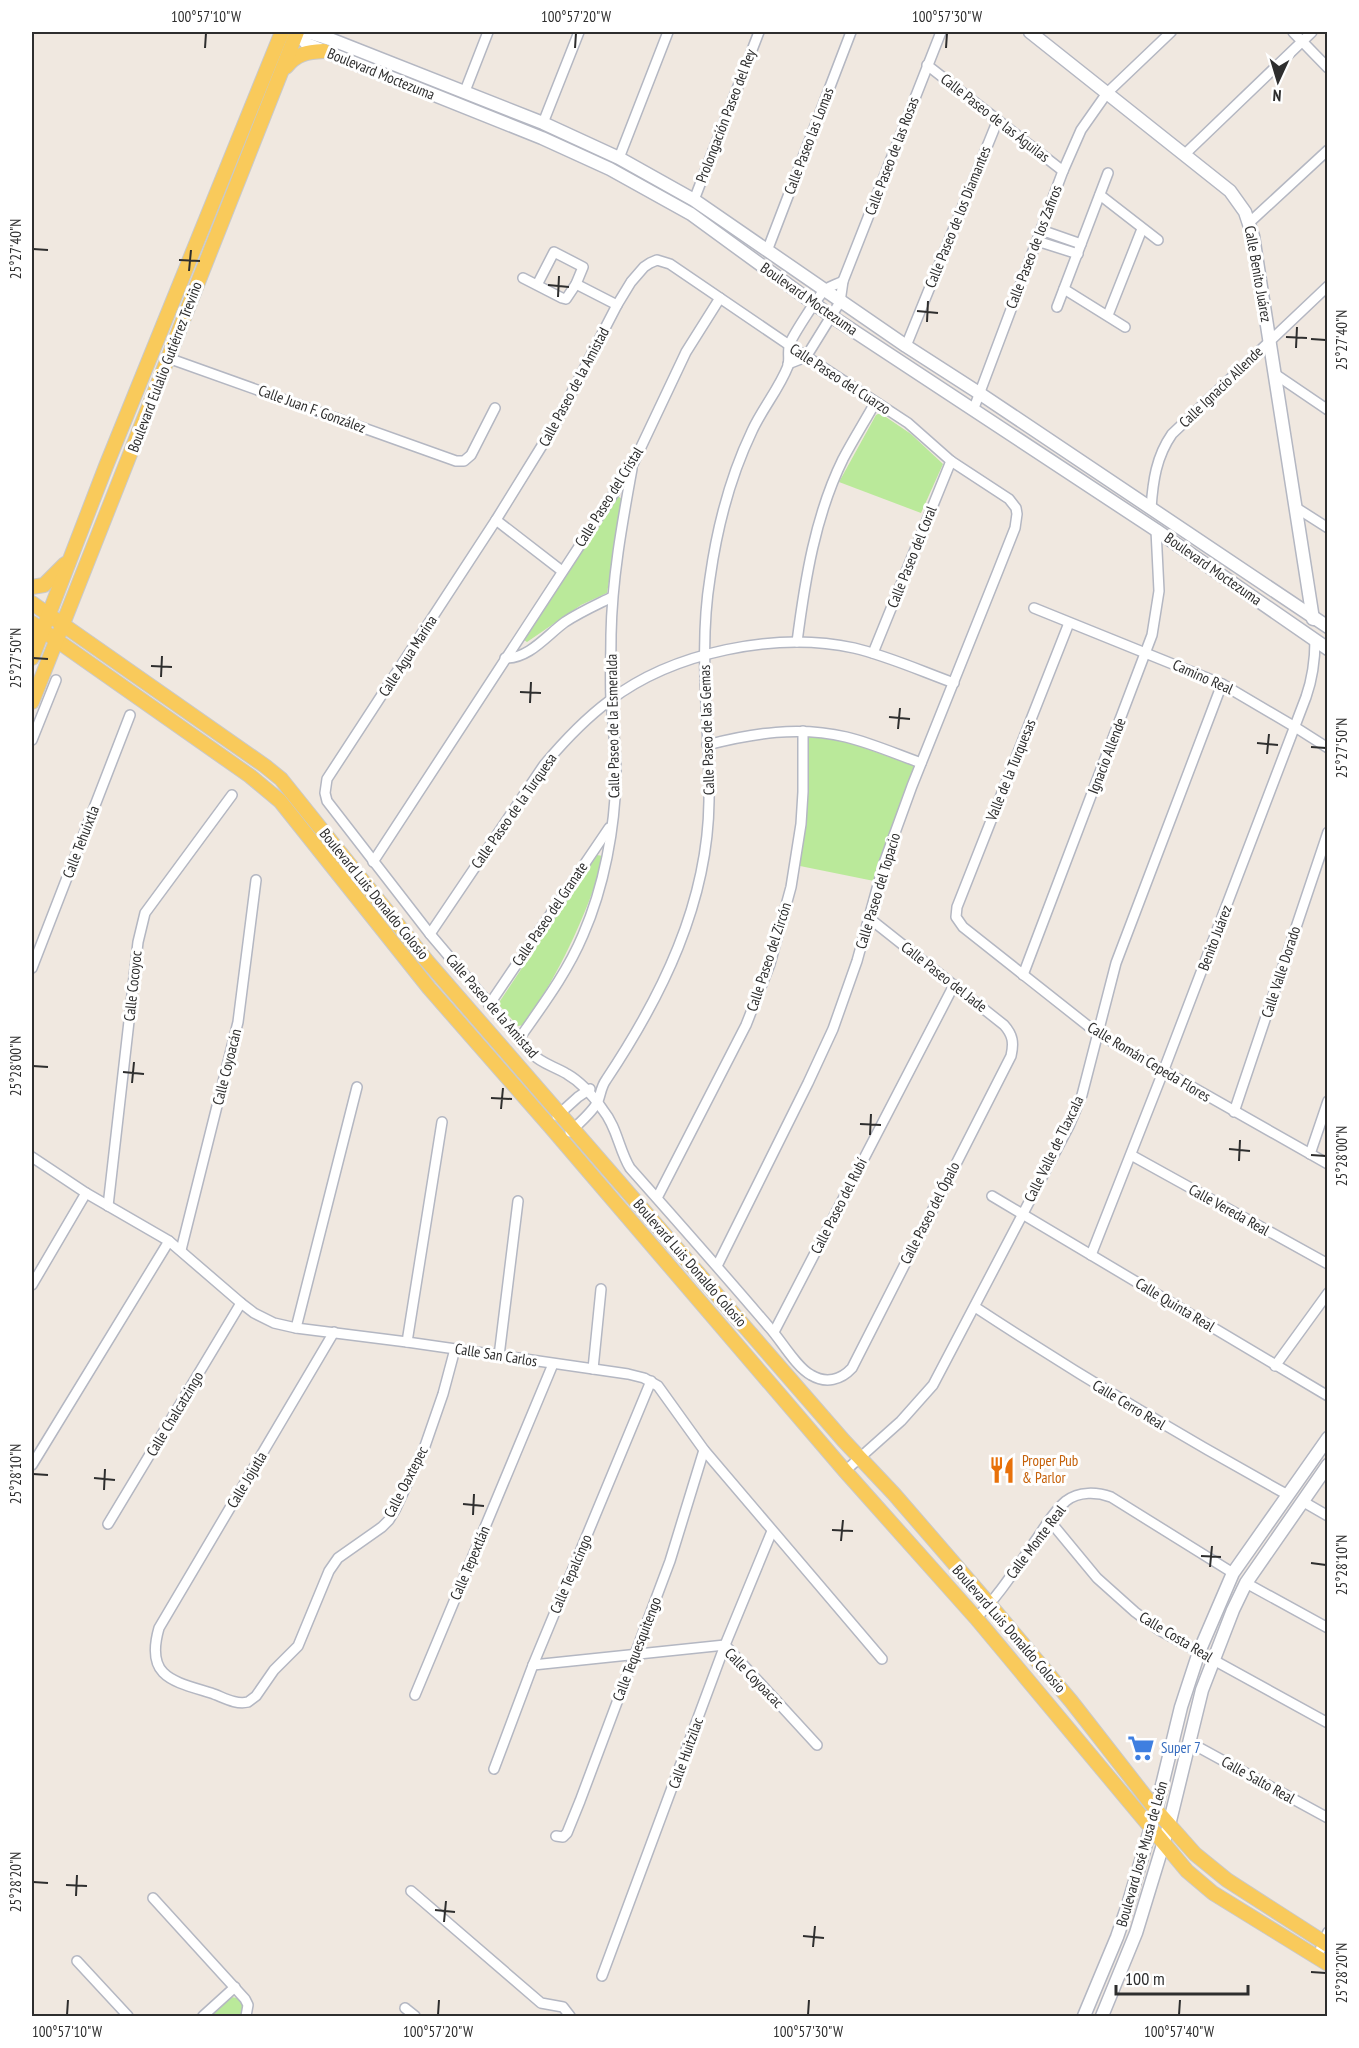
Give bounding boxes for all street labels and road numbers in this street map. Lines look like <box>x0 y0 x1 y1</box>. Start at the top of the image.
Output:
street label: Boulevard Moctezuma <box>325 43 438 104</box>
street label: Prolongación Paseo del Rey <box>691 46 760 185</box>
street label: Calle Paseo de las Águilas <box>937 69 1054 166</box>
street label: Calle Paseo las Lomas <box>779 85 838 197</box>
street label: Calle Paseo de las Rosas <box>860 94 923 218</box>
street label: Calle Paseo de los Diamantes <box>920 143 995 290</box>
street label: Calle Paseo de los Zafiros <box>1001 182 1066 311</box>
street label: Calle Benito Juárez <box>1241 224 1276 324</box>
street label: Boulevard Moctezuma <box>757 258 862 339</box>
street label: Boulevard Eulalio Gutiérrez Treviño <box>123 279 206 455</box>
street label: Calle Paseo de la Amistad <box>534 324 613 450</box>
street label: Calle Paseo del Cuarzo <box>786 339 894 418</box>
street label: Calle Ignacio Allende <box>1175 342 1266 431</box>
street label: Calle Juan F. González <box>256 380 368 437</box>
street label: Calle Paseo del Cristal <box>570 443 647 550</box>
street label: Calle Paseo del Coral <box>882 503 941 610</box>
street label: Boulevard Moctezuma <box>1161 528 1266 609</box>
street label: Calle Agua Marina <box>374 611 441 700</box>
street label: Calle Paseo de la Esmeralda <box>602 654 623 798</box>
street label: Camino Real <box>1170 655 1237 698</box>
street label: Calle Paseo de las Gemas <box>695 665 718 795</box>
street label: Ignacio Allende <box>1083 715 1130 797</box>
street label: Valle de la Turquesas <box>981 716 1040 824</box>
street label: Calle Paseo de la Turquesa <box>467 749 561 872</box>
street label: Calle Tehuixtla <box>58 803 103 881</box>
street label: Boulevard Luis Donaldo Colosio <box>316 824 433 963</box>
street label: Calle Paseo del Topacio <box>851 830 904 951</box>
street label: Calle Paseo del Granate <box>508 858 592 970</box>
street label: Calle Paseo del Zircón <box>742 900 795 1014</box>
street label: Benito Juárez <box>1193 902 1236 973</box>
street label: Calle Valle Dorado <box>1257 924 1304 1020</box>
street label: Calle Paseo del Jade <box>898 937 991 1016</box>
street label: Calle Cocoyoc <box>119 949 146 1022</box>
street label: Calle Paseo de la Amistad <box>442 950 543 1062</box>
street label: Calle Román Cepeda Flores <box>1084 1017 1214 1106</box>
street label: Calle Coyoacán <box>208 1027 245 1107</box>
street label: Calle Valle de Tlaxcala <box>1020 1093 1087 1205</box>
street label: Calle Paseo del Rubí <box>806 1154 871 1257</box>
street label: Calle Paseo del Ópalo <box>896 1158 964 1267</box>
street label: Calle Vereda Real <box>1186 1180 1273 1240</box>
street label: Boulevard Luis Donaldo Colosio <box>630 1195 751 1331</box>
street label: Calle Quinta Real <box>1132 1273 1219 1336</box>
street label: Calle San Carlos <box>454 1339 539 1370</box>
street label: Calle Chalcatzingo <box>142 1368 207 1460</box>
street label: Calle Cerro Real <box>1089 1375 1170 1434</box>
street label: Calle Oaxtepec <box>379 1442 432 1521</box>
street label: Calle Jojutla <box>222 1448 271 1511</box>
street label: Calle Monte Real <box>1002 1501 1070 1582</box>
street label: Calle Tepextlán <box>445 1523 494 1603</box>
street label: Calle Tepalcingo <box>545 1531 596 1616</box>
street label: Boulevard Luis Donaldo Colosio <box>949 1561 1070 1697</box>
street label: Calle Tequesquitengo <box>608 1594 665 1704</box>
street label: Calle Costa Real <box>1136 1607 1217 1666</box>
street label: Calle Coyoacac <box>721 1643 788 1712</box>
street label: Calle Huitzilac <box>664 1714 707 1791</box>
street label: Calle Salto Real <box>1218 1752 1299 1808</box>
street label: Boulevard José Musa de León <box>1112 1779 1171 1929</box>

